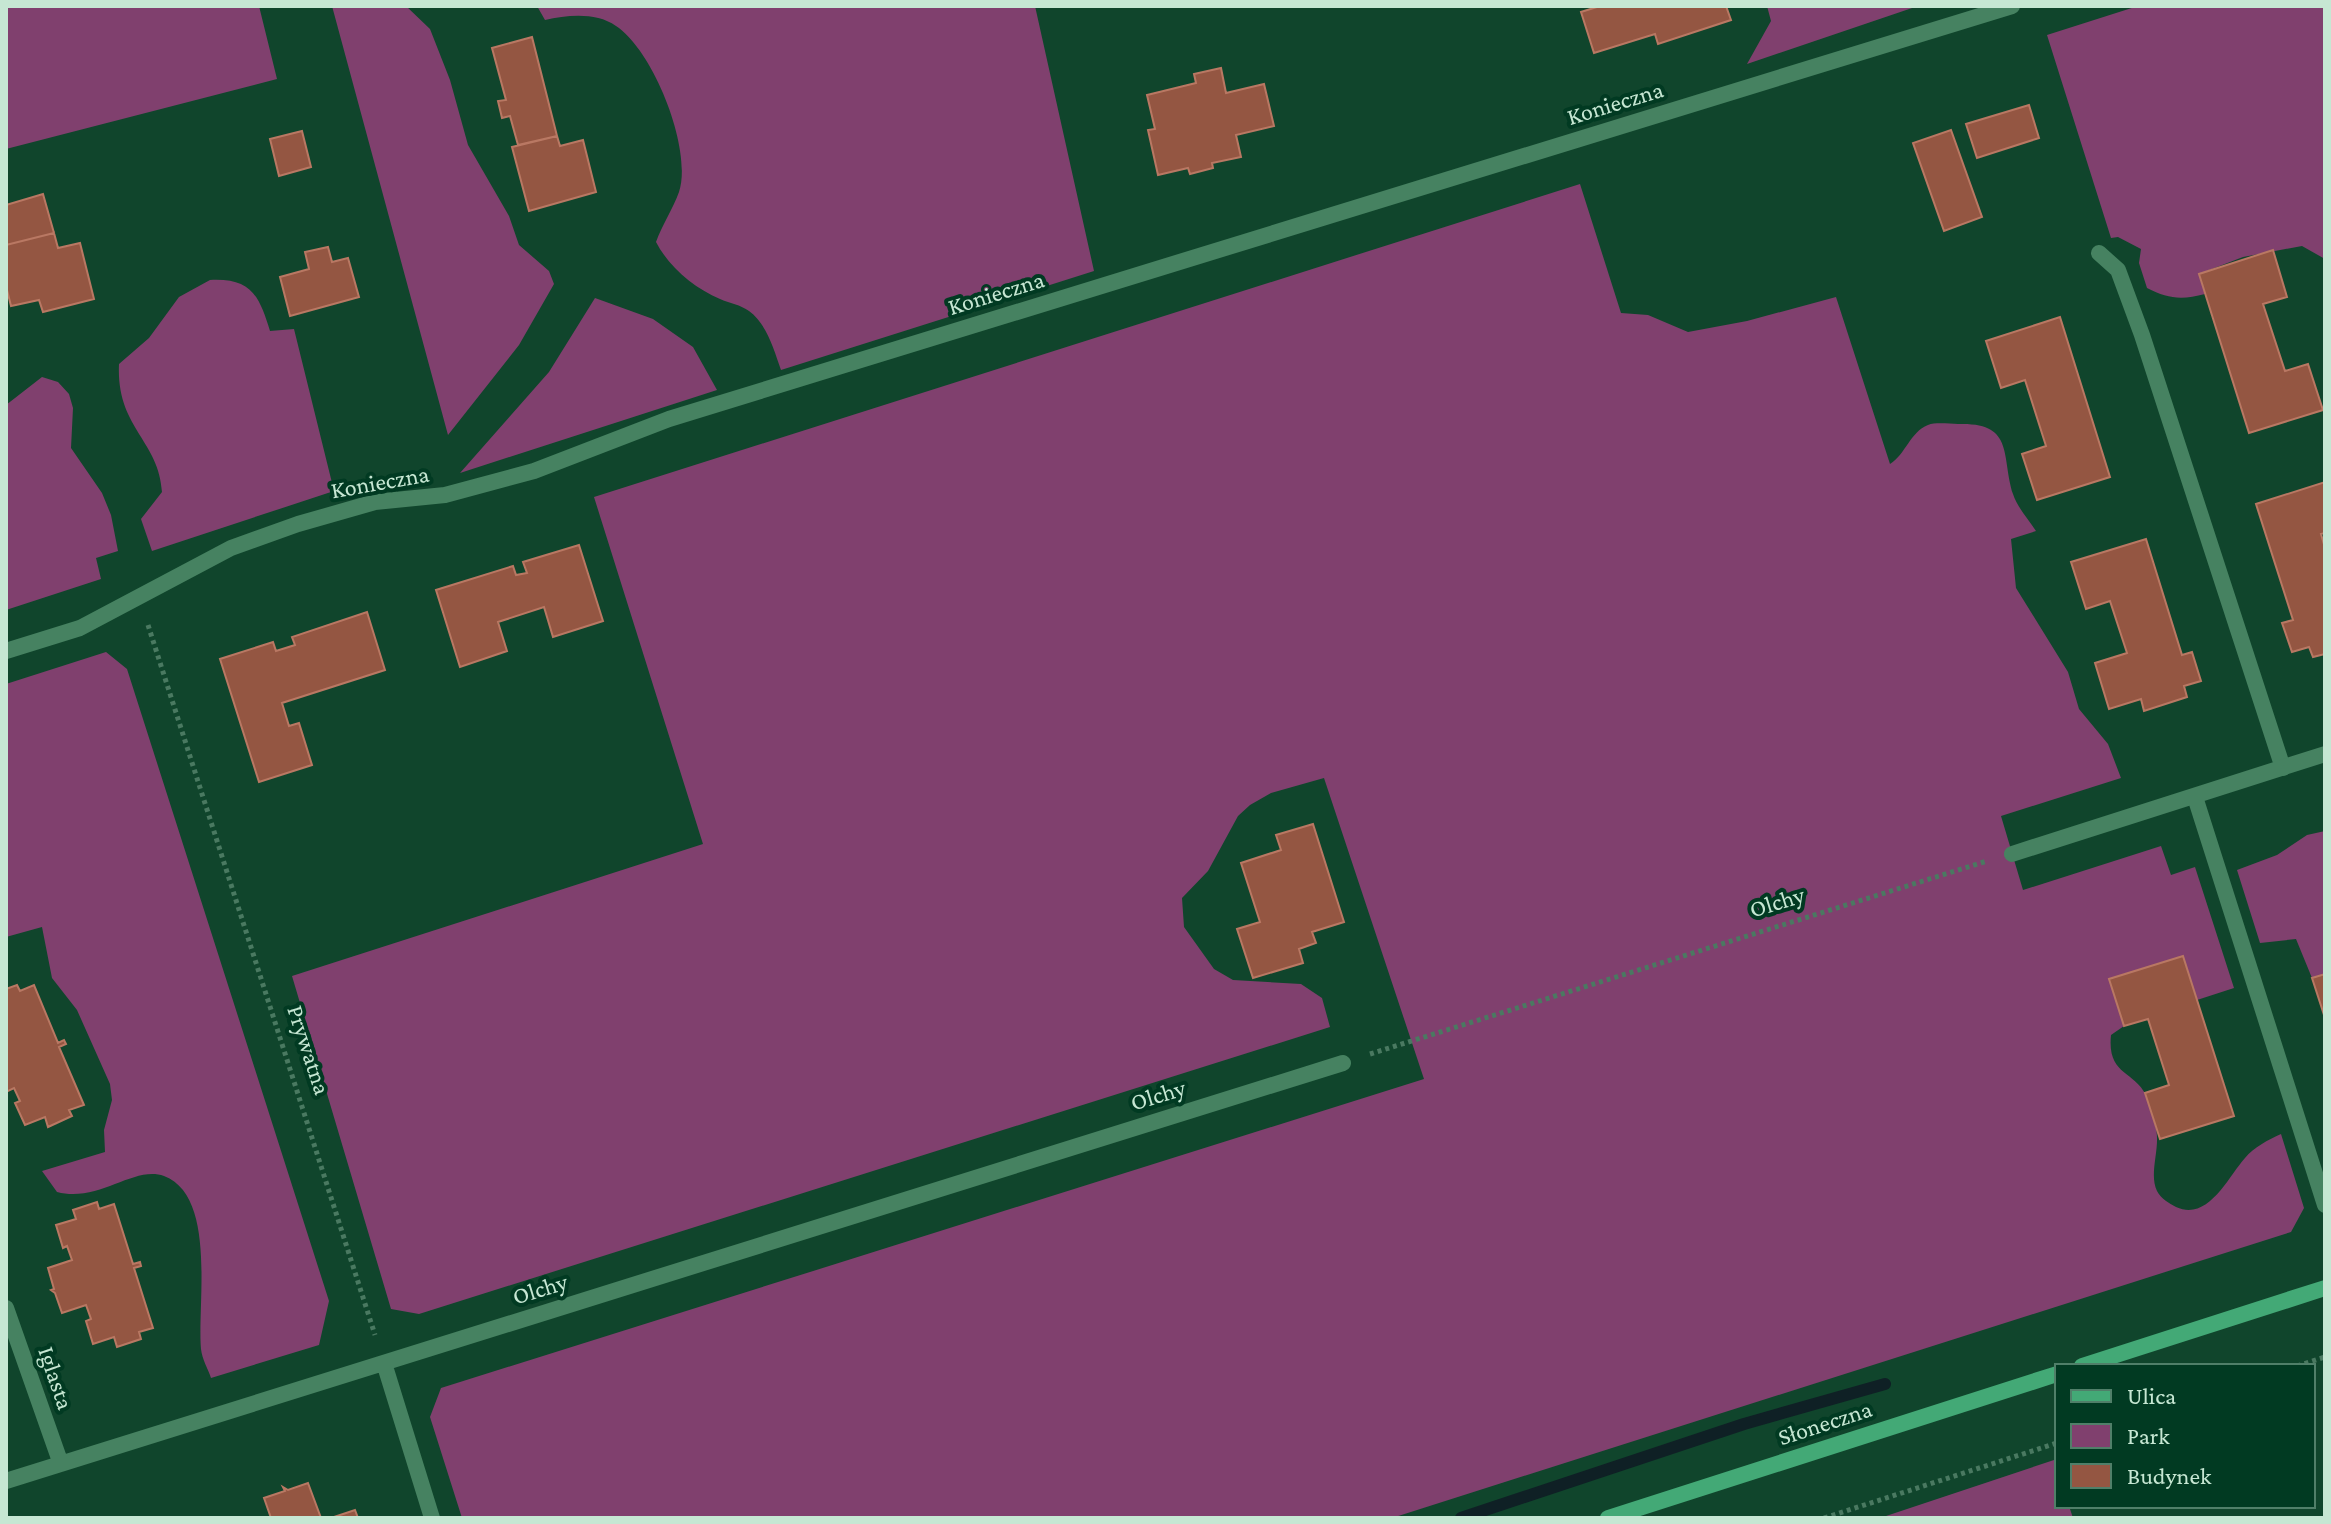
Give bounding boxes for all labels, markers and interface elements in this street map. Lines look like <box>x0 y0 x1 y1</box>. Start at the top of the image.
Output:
street label: Konieczna <box>1563 75 1666 130</box>
street label: Konieczna <box>944 265 1047 320</box>
street label: Konieczna <box>329 460 431 503</box>
street label: Olchy <box>1746 880 1809 923</box>
street label: Prywatna <box>282 1002 337 1098</box>
street label: Olchy <box>1127 1073 1190 1116</box>
street label: Olchy <box>509 1267 572 1310</box>
street label: Iglasta <box>33 1343 80 1413</box>
legend <box>2055 1364 2315 1508</box>
text: Ulica <box>2127 1382 2176 1409</box>
street label: Słoneczna <box>1775 1395 1875 1450</box>
text: Park <box>2127 1422 2170 1449</box>
text: Budynek <box>2127 1462 2212 1489</box>

